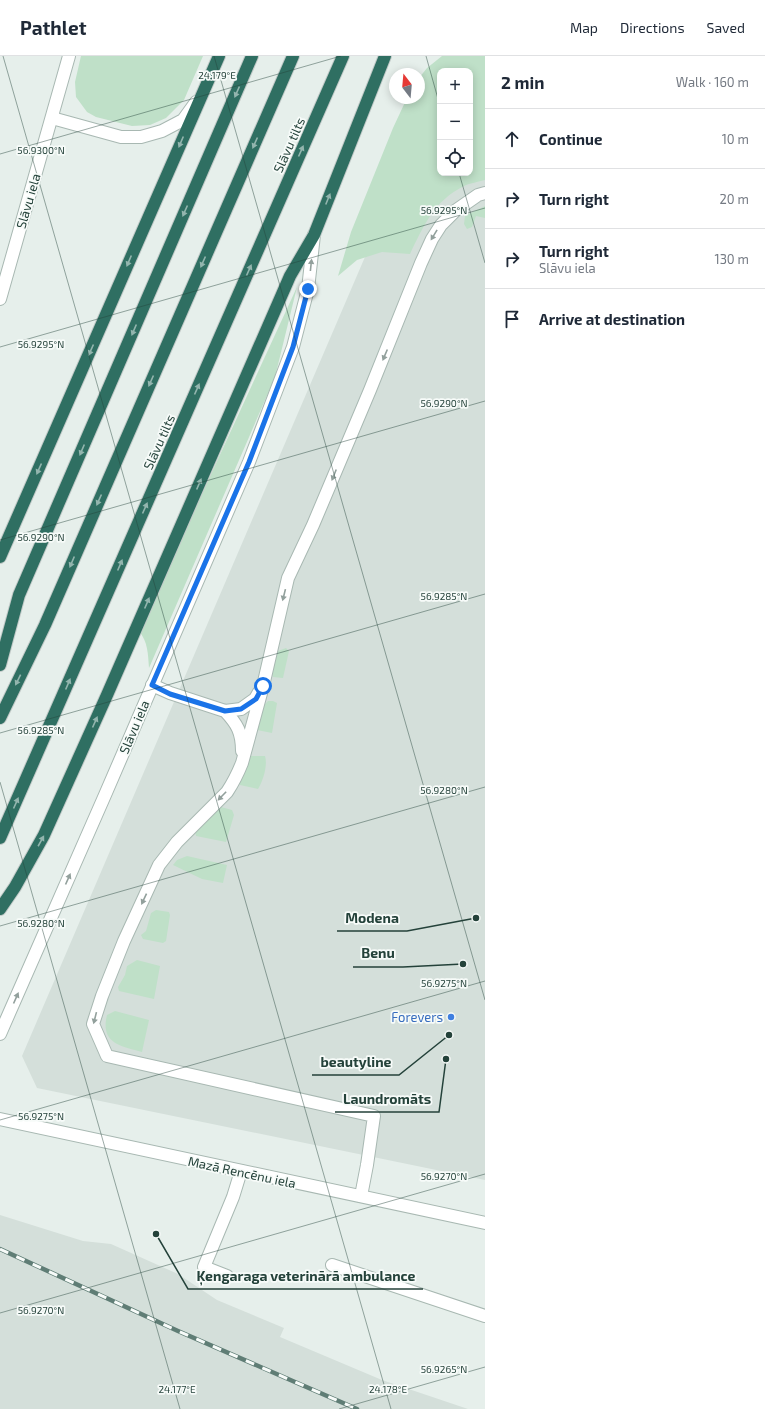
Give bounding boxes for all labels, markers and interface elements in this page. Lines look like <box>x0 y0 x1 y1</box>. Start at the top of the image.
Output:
text: Pathlet <box>20 16 86 39</box>
text: Map <box>570 19 598 36</box>
text: Directions <box>620 19 685 36</box>
text: Saved <box>707 19 745 36</box>
north arrow <box>389 68 425 104</box>
map controls <box>437 68 473 176</box>
button: + <box>437 68 473 104</box>
text: 24.179°E <box>198 69 236 81</box>
text: 2 min <box>501 72 544 92</box>
text: Walk · 160 m <box>676 74 749 90</box>
one-way arrow <box>234 86 241 98</box>
button: − <box>437 104 473 140</box>
street label: Slāvu tilts <box>270 115 308 175</box>
icon: ahead <box>501 128 523 150</box>
text: Continue <box>539 130 602 148</box>
text: 10 m <box>722 131 749 147</box>
one-way arrow <box>178 136 184 148</box>
one-way arrow <box>252 137 258 149</box>
button: locate <box>437 140 473 176</box>
text: 56.9300°N <box>17 144 65 156</box>
one-way arrow <box>299 144 305 156</box>
street label: Slāvu iela <box>12 172 44 230</box>
icon: right <box>501 188 523 210</box>
text: Turn right <box>539 190 609 208</box>
text: 20 m <box>720 191 749 207</box>
one-way arrow <box>326 192 332 204</box>
text: 56.9295°N <box>421 204 467 216</box>
one-way arrow <box>182 206 188 218</box>
one-way arrow <box>431 229 438 241</box>
text: Turn right <box>539 242 609 260</box>
icon: right <box>501 248 523 270</box>
text: 130 m <box>714 251 749 267</box>
one-way arrow <box>126 256 132 268</box>
one-way arrow <box>200 257 206 268</box>
one-way arrow <box>308 259 314 271</box>
text: Slāvu iela <box>539 260 596 276</box>
one-way arrow <box>246 264 252 275</box>
route end <box>299 280 317 298</box>
icon: arrive <box>501 308 523 330</box>
text: Arrive at destination <box>539 310 685 328</box>
one-way arrow <box>130 325 136 337</box>
text: 56.9295°N <box>18 338 64 350</box>
one-way arrow <box>87 344 93 356</box>
one-way arrow <box>382 350 388 361</box>
one-way arrow <box>148 376 154 387</box>
one-way arrow <box>194 383 200 394</box>
text: 56.9290°N <box>420 397 468 409</box>
street label: Slāvu tilts <box>140 412 178 472</box>
one-way arrow <box>79 444 85 455</box>
one-way arrow <box>35 463 41 475</box>
one-way arrow <box>331 469 337 481</box>
one-way arrow <box>196 478 202 489</box>
one-way arrow <box>96 495 102 506</box>
one-way arrow <box>142 502 148 514</box>
text: 56.9290°N <box>17 531 65 543</box>
one-way arrow <box>69 556 75 567</box>
one-way arrow <box>117 559 123 570</box>
one-way arrow <box>281 588 287 601</box>
text: 56.9285°N <box>421 590 467 602</box>
one-way arrow <box>144 597 150 609</box>
one-way arrow <box>15 674 21 686</box>
route start <box>254 677 272 695</box>
one-way arrow <box>65 678 71 689</box>
street label: Slāvu iela <box>116 698 152 756</box>
one-way arrow <box>92 717 98 728</box>
text: 56.9285°N <box>18 724 64 736</box>
text: 56.9280°N <box>420 784 468 796</box>
one-way arrow <box>217 791 227 801</box>
one-way arrow <box>13 797 19 808</box>
one-way arrow <box>38 835 45 846</box>
one-way arrow <box>65 873 71 884</box>
one-way arrow <box>141 893 147 904</box>
callout: Modena <box>337 905 407 931</box>
text: Modena <box>345 909 399 926</box>
text: 56.9280°N <box>17 917 65 929</box>
callout: Benu <box>353 941 403 967</box>
text: Benu <box>361 944 395 961</box>
text: 56.9275°N <box>421 977 467 989</box>
one-way arrow <box>13 992 19 1003</box>
place label: Forevers <box>391 1009 443 1025</box>
one-way arrow <box>91 1012 97 1025</box>
marker: Forevers <box>446 1012 456 1022</box>
callout: beautyline <box>312 1049 399 1075</box>
text: beautyline <box>321 1053 392 1070</box>
callout: Laundromāts <box>335 1086 439 1112</box>
text: Laundromāts <box>343 1090 431 1107</box>
text: 56.9275°N <box>18 1110 64 1122</box>
street label: Mazā Rencēnu iela <box>187 1153 297 1191</box>
text: 56.9270°N <box>421 1170 467 1182</box>
callout: Ķengaraga veterinārā ambulance <box>188 1263 423 1289</box>
text: Ķengaraga veterinārā ambulance <box>196 1267 416 1286</box>
text: 56.9270°N <box>18 1304 64 1316</box>
text: 56.9265°N <box>421 1363 467 1375</box>
text: 24.177°E <box>158 1383 196 1395</box>
text: 24.178°E <box>369 1383 407 1395</box>

